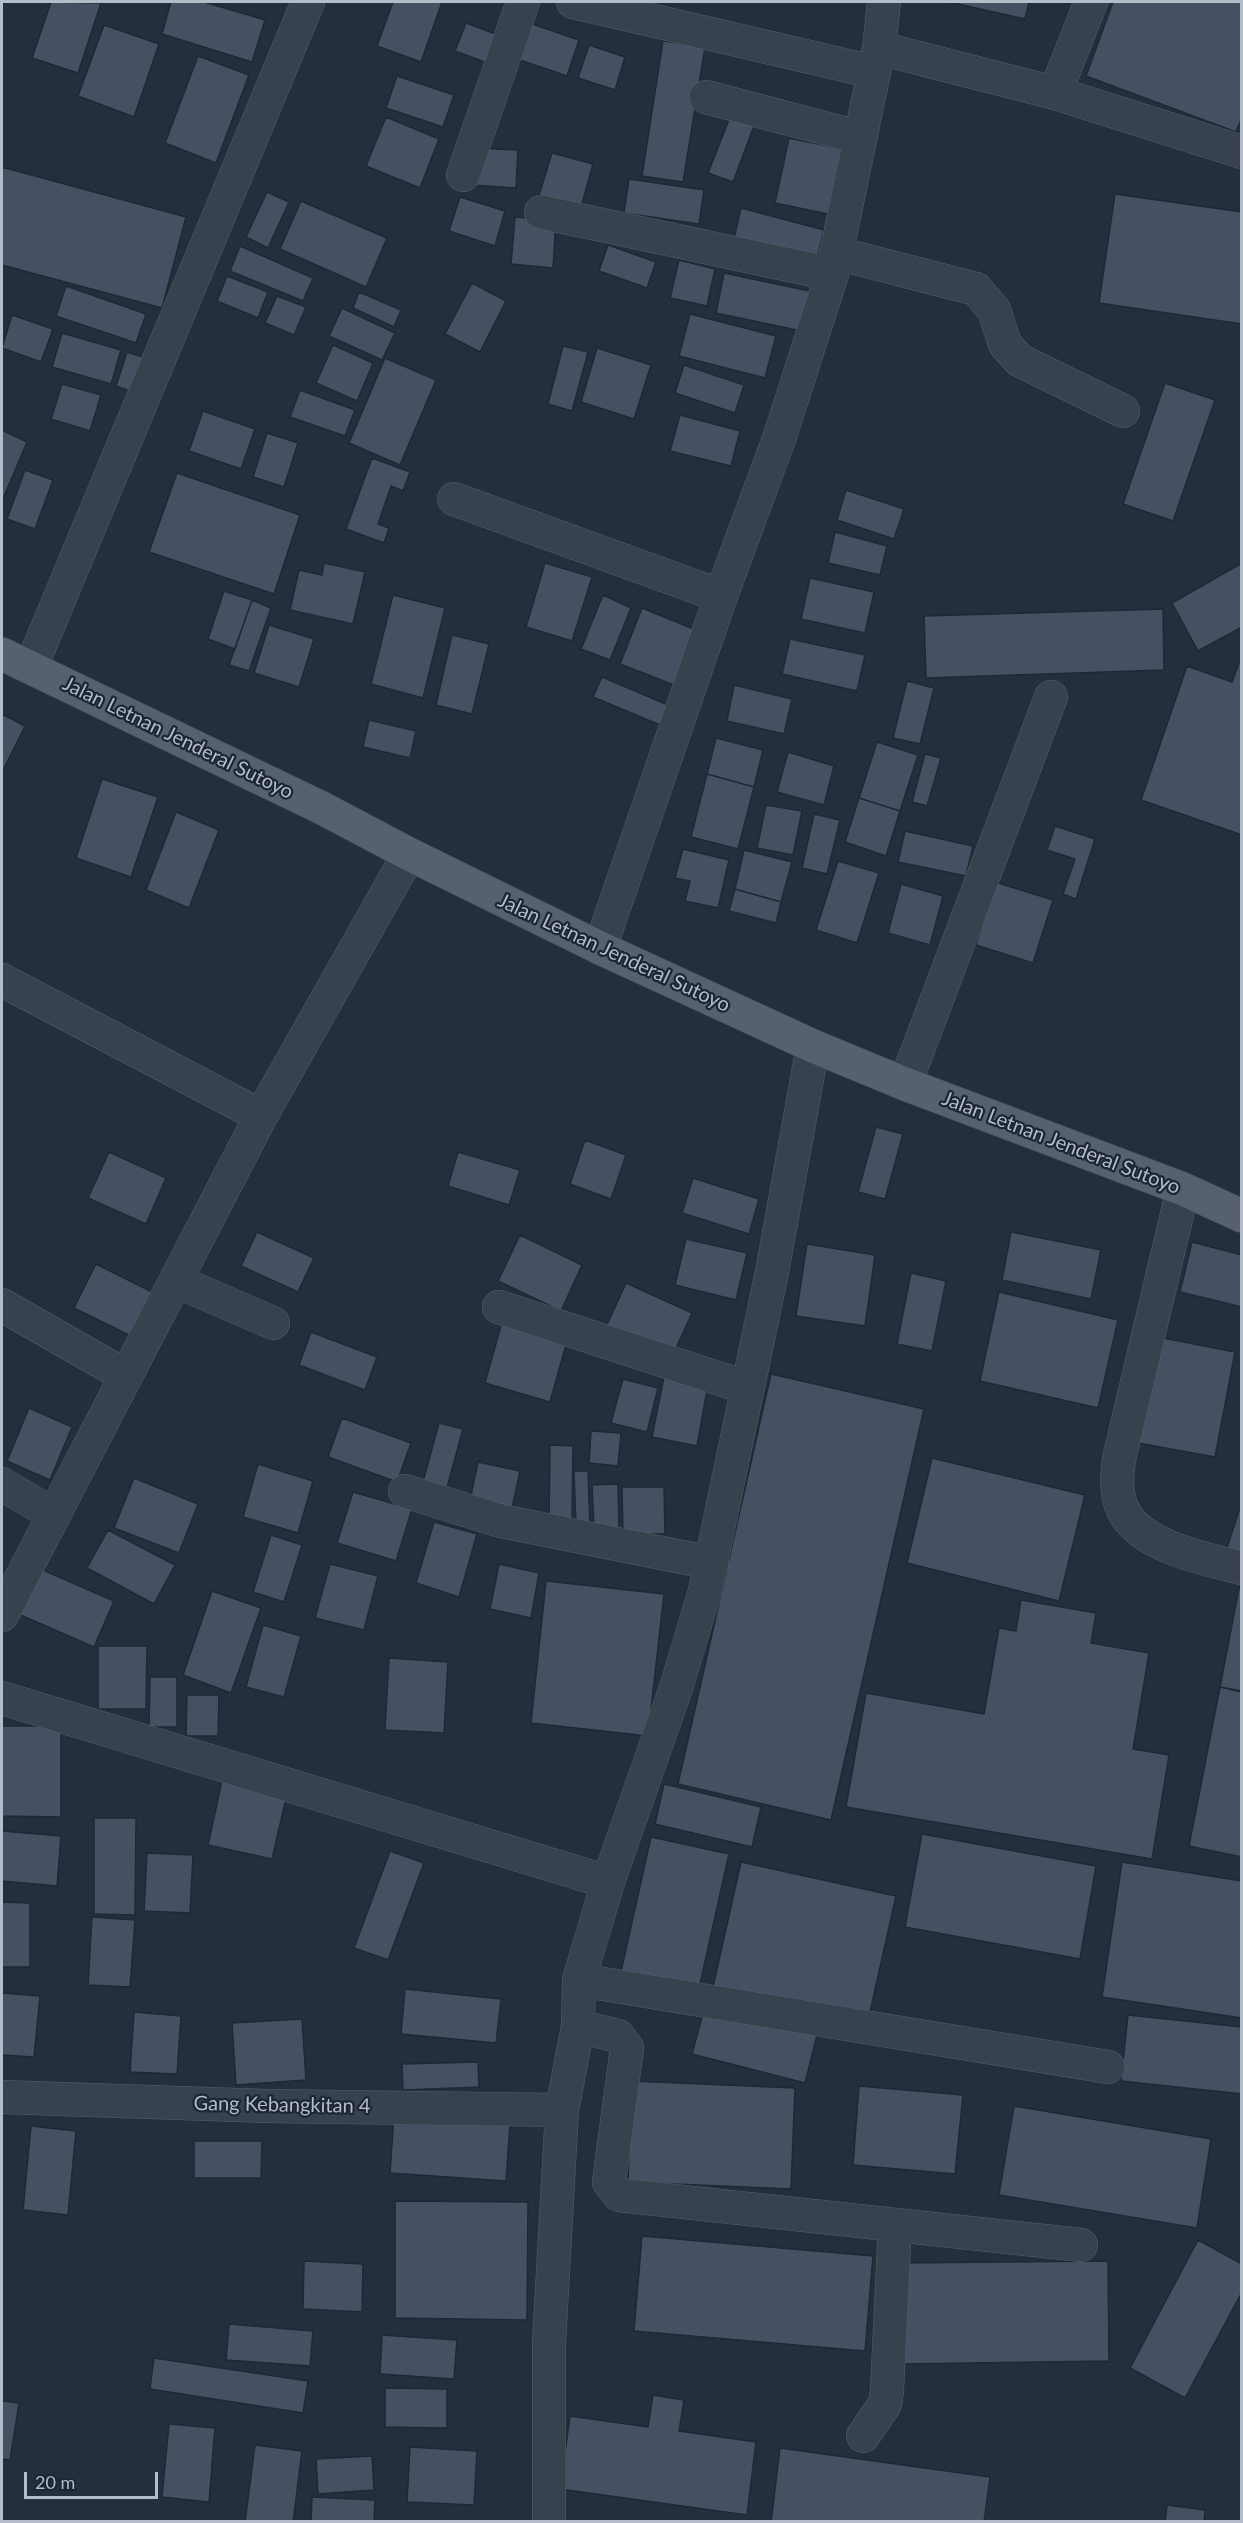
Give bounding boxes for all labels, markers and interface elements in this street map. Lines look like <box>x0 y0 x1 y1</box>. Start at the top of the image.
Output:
street label: Jalan Letnan Jenderal Sutoyo <box>59 672 297 804</box>
street label: Jalan Letnan Jenderal Sutoyo <box>494 889 734 1017</box>
street label: Jalan Letnan Jenderal Sutoyo <box>938 1086 1184 1200</box>
street label: Gang Kebangkitan 4 <box>193 2091 371 2119</box>
scale bar <box>27 2460 160 2498</box>
text: 20 m <box>35 2471 75 2493</box>

